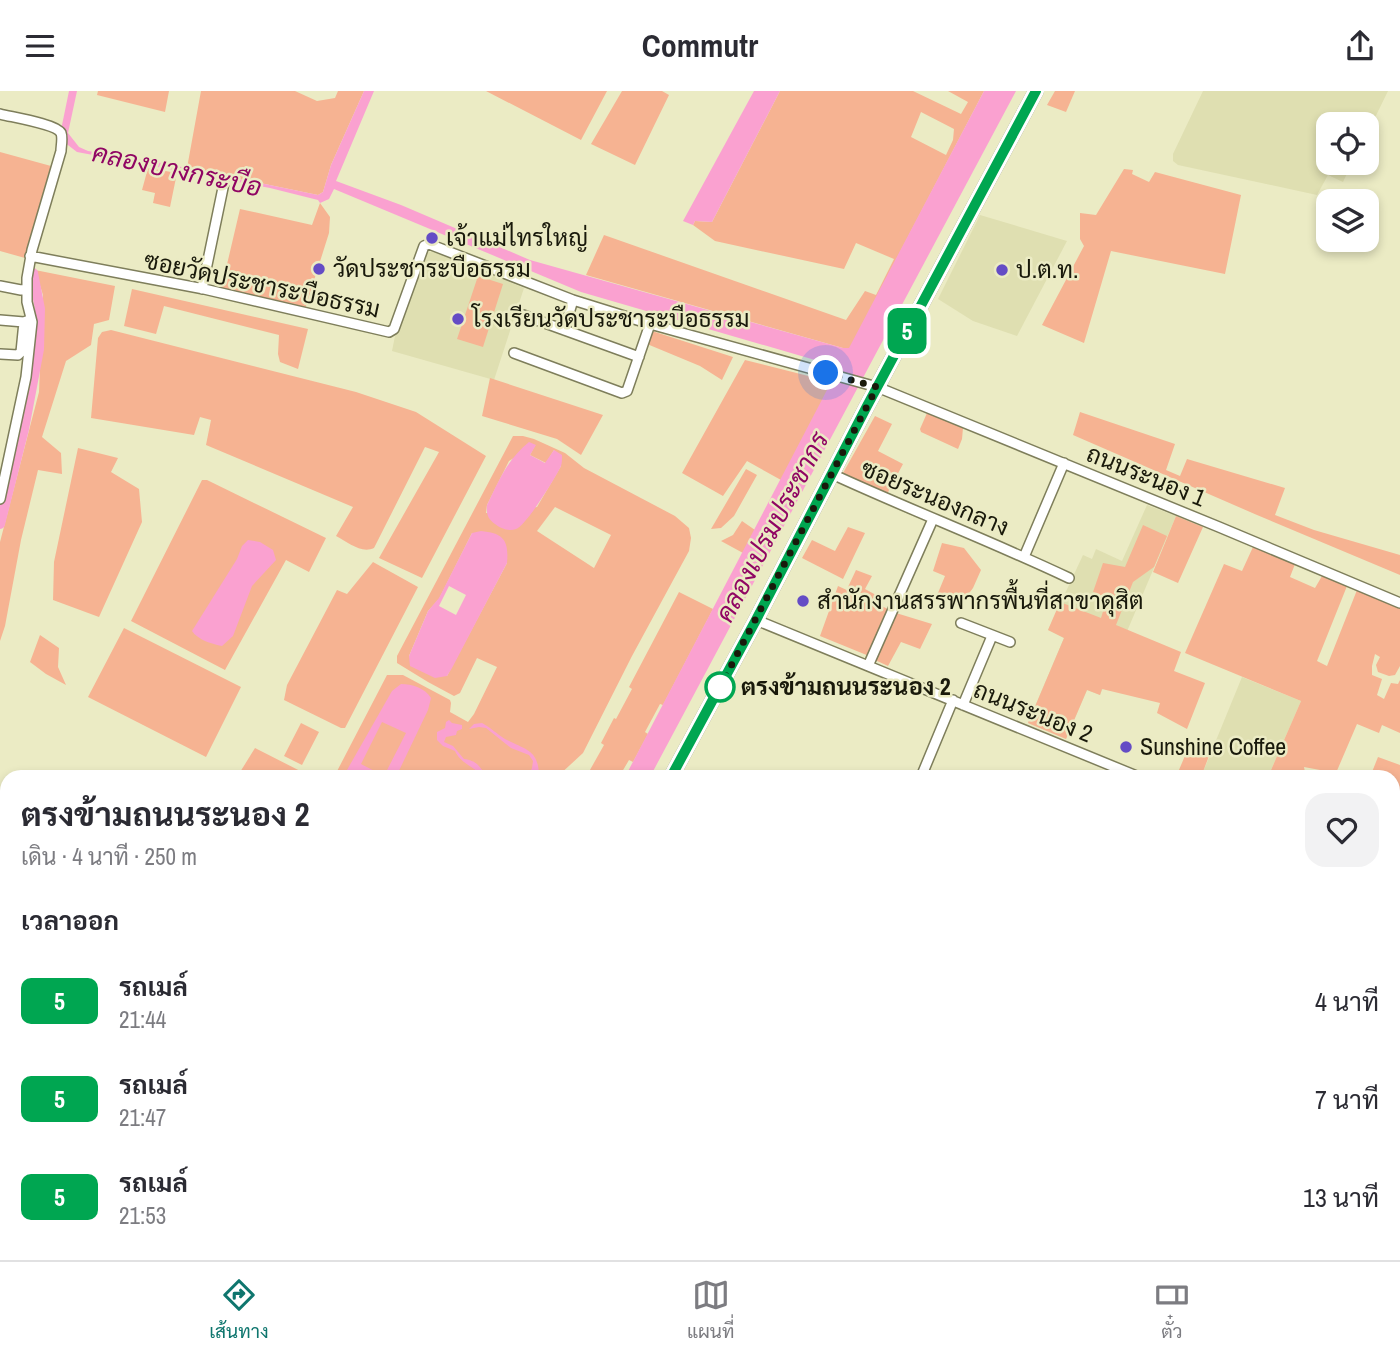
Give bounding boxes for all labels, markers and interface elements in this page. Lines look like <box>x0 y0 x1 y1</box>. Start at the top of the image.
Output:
text: Commutr <box>642 24 758 67</box>
icon: menu <box>21 27 59 65</box>
icon: share <box>1341 27 1379 65</box>
map controls <box>1316 112 1379 252</box>
button: locate <box>1316 112 1379 175</box>
water label: คลองบางกระบือ <box>89 134 265 205</box>
button: layers <box>1316 189 1379 252</box>
place label: เจ้าแม่ไทรใหญ่ <box>446 221 588 253</box>
marker: เจ้าแม่ไทรใหญ่ <box>424 230 440 246</box>
street label: ซอยวัดประชาระบือธรรม <box>141 243 383 325</box>
place label: วัดประชาระบือธรรม <box>333 252 531 284</box>
place label: ป.ต.ท. <box>1016 253 1078 285</box>
marker: วัดประชาระบือธรรม <box>311 261 327 277</box>
marker: ป.ต.ท. <box>994 262 1010 278</box>
place label: โรงเรียนวัดประชาระบือธรรม <box>470 302 750 334</box>
line badge: 5 <box>884 308 930 354</box>
marker: โรงเรียนวัดประชาระบือธรรม <box>450 311 466 327</box>
text: 5 <box>902 315 912 347</box>
your location <box>808 355 843 390</box>
water label: คลองเปรมประชากร <box>707 424 837 628</box>
street label: ถนนระนอง 1 <box>1082 437 1211 513</box>
street label: ซอยระนองกลาง <box>857 452 1014 543</box>
place label: สำนักงานสรรพากรพื้นที่สาขาดุสิต <box>817 579 1144 617</box>
marker: สำนักงานสรรพากรพื้นที่สาขาดุสิต <box>795 593 811 609</box>
place label: ตรงข้ามถนนระนอง 2 <box>741 670 951 702</box>
marker: ตรงข้ามถนนระนอง 2 <box>705 672 735 702</box>
street label: ถนนระนอง 2 <box>969 673 1098 749</box>
place label: Sunshine Coffee <box>1140 730 1286 762</box>
marker: Sunshine Coffee <box>1118 739 1134 755</box>
text: ตรงข้ามถนนระนอง 2 <box>21 792 309 836</box>
button: heart <box>1305 793 1379 867</box>
text: เดิน · 4 นาที · 250 m <box>21 841 197 872</box>
text: เวลาออก <box>21 903 119 938</box>
text: รถเมล์ <box>119 969 188 1004</box>
text: 4 นาที <box>1315 984 1379 1019</box>
text: 5 <box>54 985 65 1017</box>
text: 21:44 <box>119 1004 166 1035</box>
text: รถเมล์ <box>119 1067 188 1102</box>
text: 7 นาที <box>1315 1082 1379 1117</box>
text: 5 <box>54 1083 65 1115</box>
text: 21:47 <box>119 1102 166 1133</box>
text: รถเมล์ <box>119 1165 188 1200</box>
text: 13 นาที <box>1303 1180 1379 1215</box>
text: 5 <box>54 1181 65 1213</box>
text: 21:53 <box>119 1200 166 1231</box>
tab: เส้นทาง <box>209 1276 269 1344</box>
tab: แผนที่ <box>687 1276 734 1344</box>
tab: ตั๋ว <box>1153 1276 1191 1344</box>

